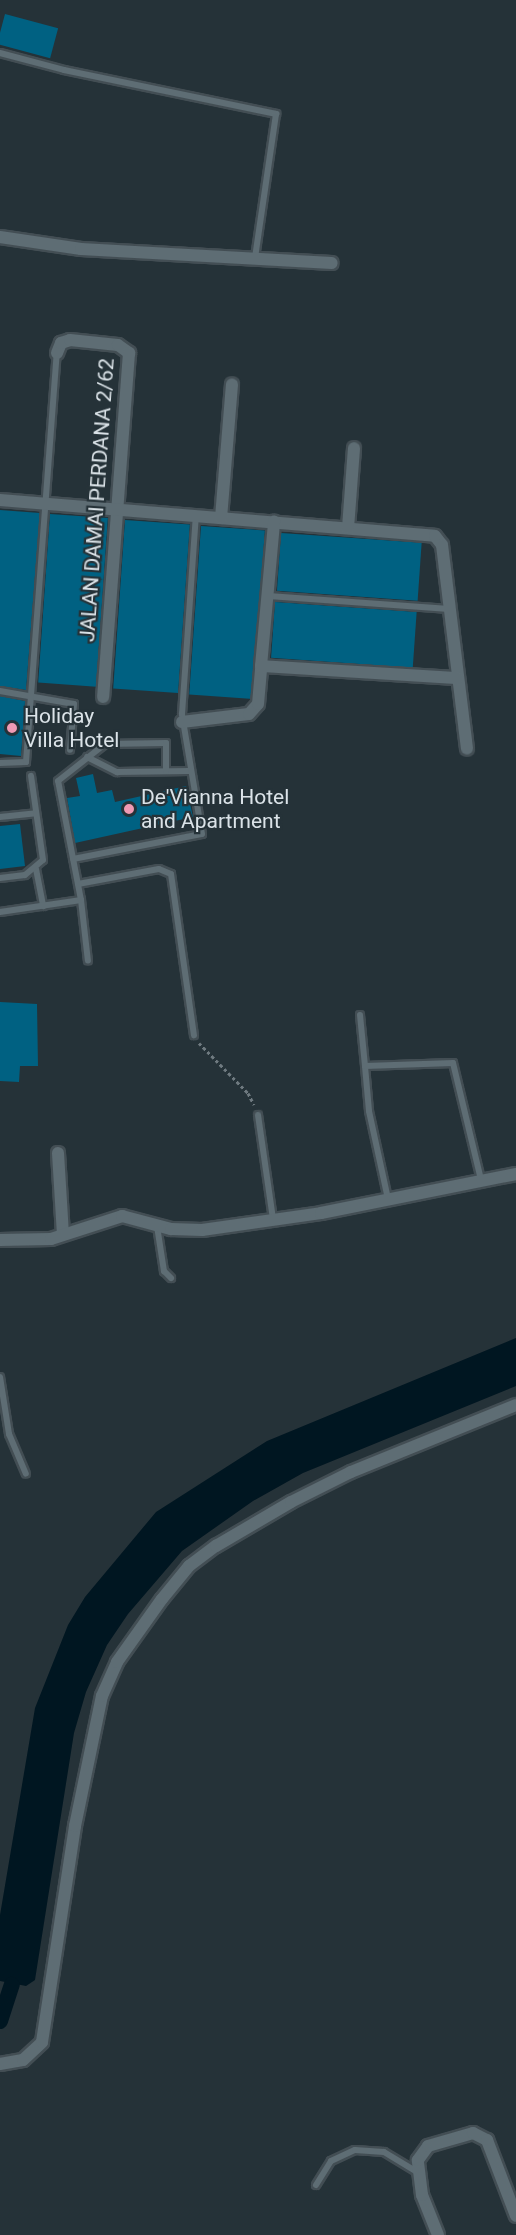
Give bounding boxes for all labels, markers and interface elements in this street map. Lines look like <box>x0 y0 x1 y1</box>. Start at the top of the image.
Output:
street label: JALAN DAMAI PERDANA 2/62 <box>75 357 119 643</box>
place label: Holiday Villa Hotel <box>24 703 119 753</box>
marker: Holiday Villa Hotel <box>5 721 19 735</box>
place label: De'Vianna Hotel and Apartment <box>141 784 289 834</box>
marker: De'Vianna Hotel and Apartment <box>122 802 136 816</box>

